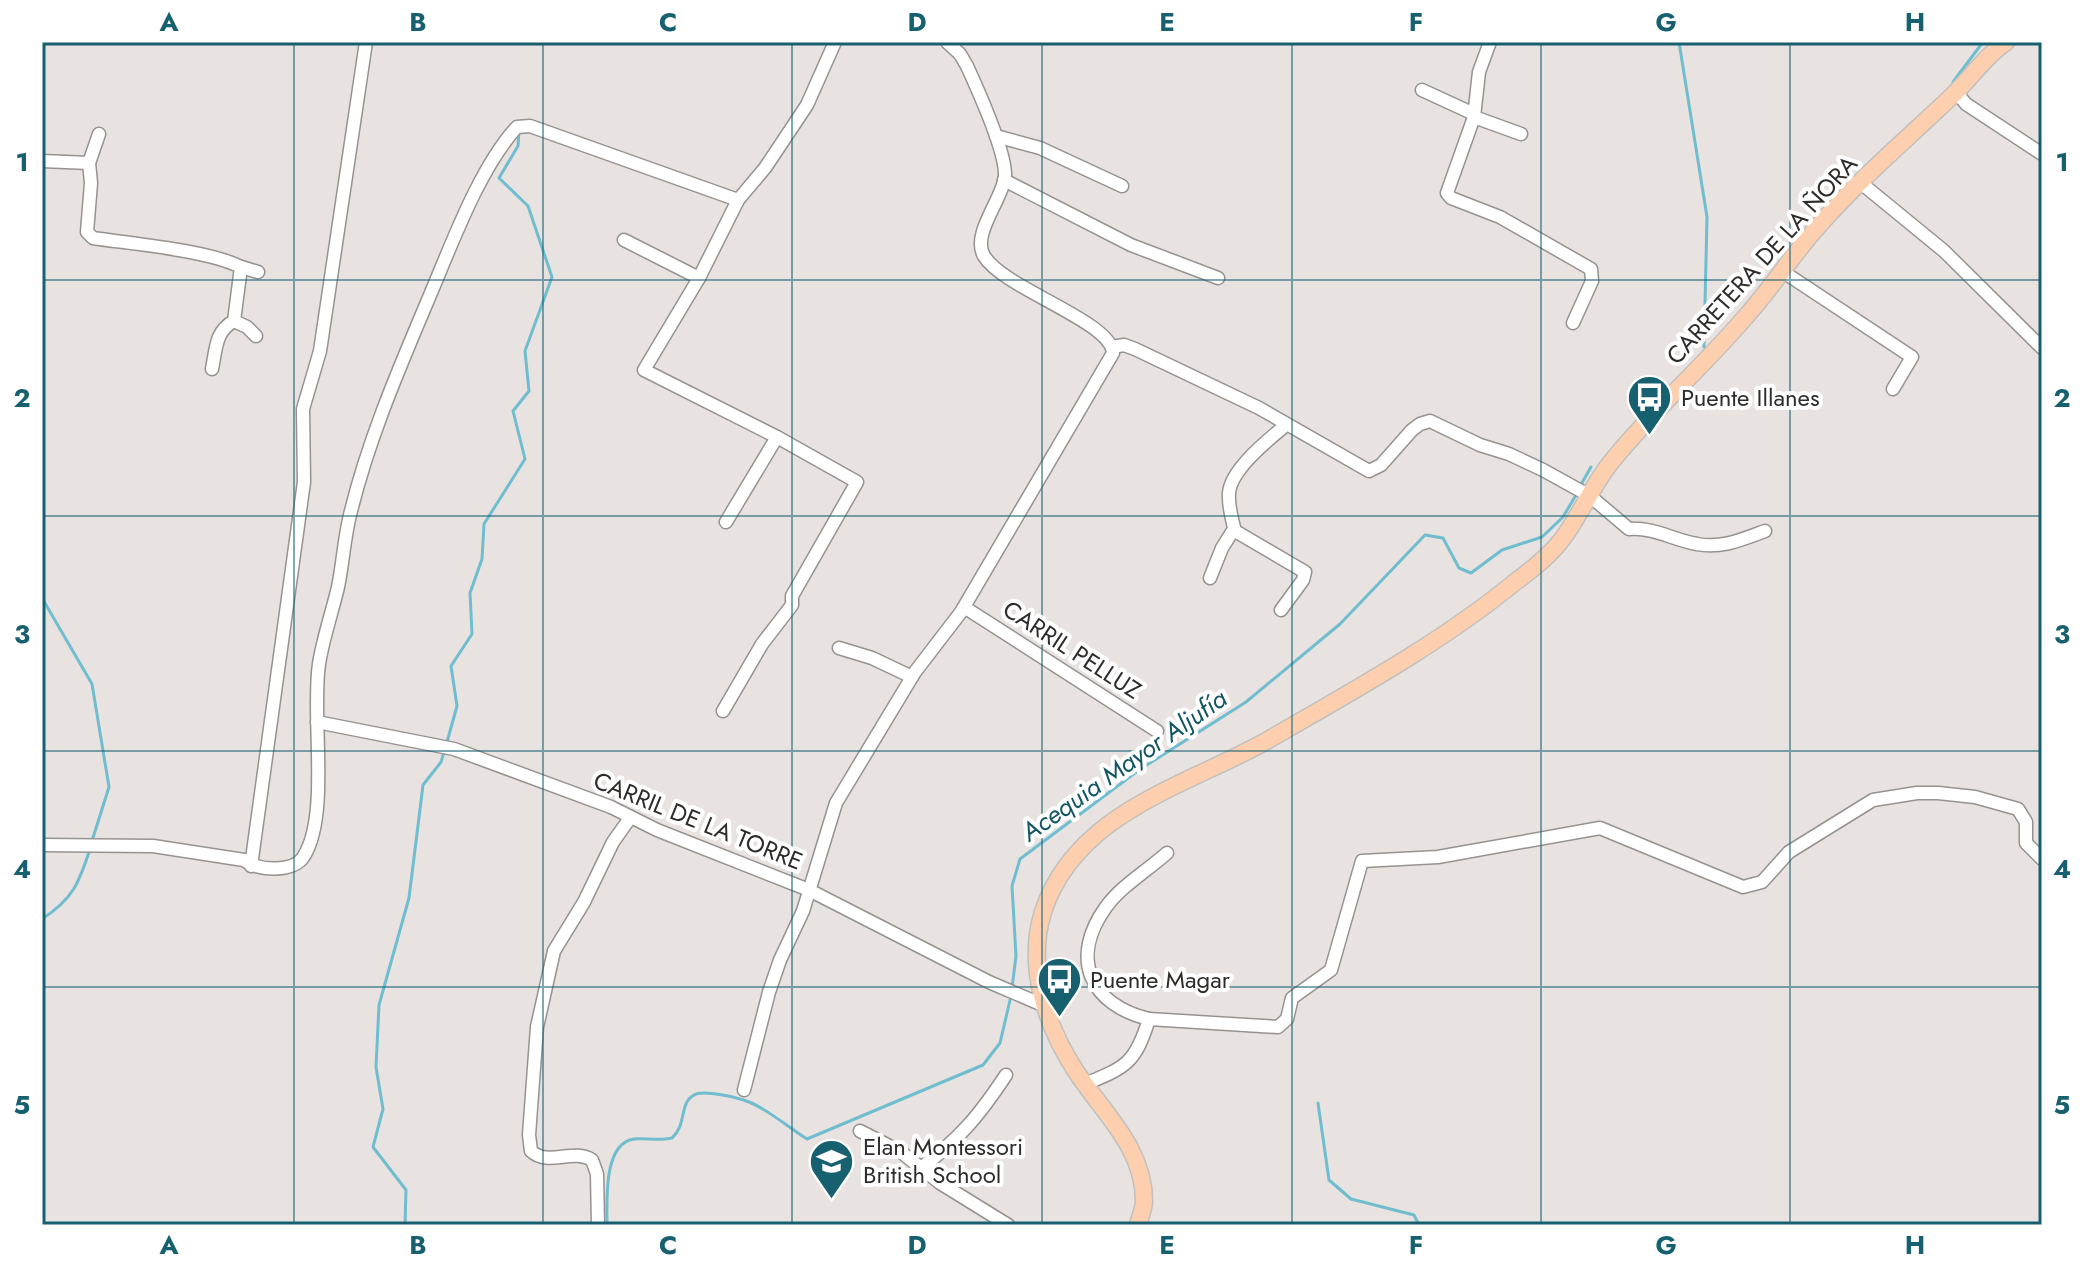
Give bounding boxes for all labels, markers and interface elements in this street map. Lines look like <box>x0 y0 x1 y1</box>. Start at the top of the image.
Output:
text: A <box>158 3 179 41</box>
text: B <box>409 3 427 41</box>
text: C <box>659 3 677 41</box>
text: D <box>907 3 927 41</box>
text: E <box>1159 3 1175 41</box>
text: F <box>1409 3 1423 41</box>
text: G <box>1655 3 1677 41</box>
text: H <box>1905 3 1925 41</box>
text: 1 <box>15 143 29 181</box>
text: 1 <box>2055 143 2069 181</box>
street label: CARRETERA DE LA ÑORA <box>1658 147 1865 372</box>
bus stop icon: Puente Illanes <box>1626 374 1674 437</box>
text: 2 <box>13 379 31 417</box>
text: 2 <box>2053 379 2071 417</box>
place label: Puente Illanes <box>1681 380 1820 415</box>
street label: CARRIL PELLUZ <box>996 592 1148 707</box>
text: 3 <box>14 615 30 653</box>
text: 3 <box>2054 615 2070 653</box>
water label: Acequia Mayor Aljufía <box>1012 679 1235 851</box>
street label: CARRIL DE LA TORRE <box>588 763 808 879</box>
text: 4 <box>13 850 31 888</box>
text: 4 <box>2053 850 2071 888</box>
bus stop icon: Puente Magar <box>1035 956 1083 1019</box>
place label: Puente Magar <box>1090 962 1231 997</box>
text: 5 <box>14 1086 30 1124</box>
text: 5 <box>2054 1086 2070 1124</box>
place label: Elan Montessori British School <box>863 1129 1023 1192</box>
school or university icon: Elan Montessori British School <box>808 1137 856 1200</box>
text: A <box>158 1226 179 1264</box>
text: B <box>409 1226 427 1264</box>
text: C <box>659 1226 677 1264</box>
text: D <box>907 1226 927 1264</box>
text: E <box>1159 1226 1175 1264</box>
text: F <box>1409 1226 1423 1264</box>
text: G <box>1655 1226 1677 1264</box>
text: H <box>1905 1226 1925 1264</box>

